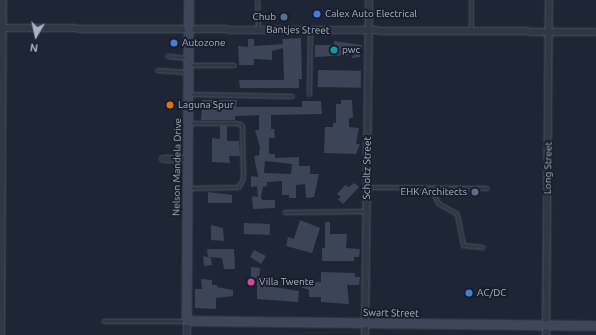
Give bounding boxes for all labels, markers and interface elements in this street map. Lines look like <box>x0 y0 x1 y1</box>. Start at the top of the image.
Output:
place label: Calex Auto Electrical <box>325 8 417 20</box>
marker: Calex Auto Electrical <box>312 9 322 19</box>
place label: Chub <box>253 11 276 23</box>
marker: Chub <box>279 12 289 22</box>
north arrow <box>16 16 56 56</box>
street label: Bantjes Street <box>266 23 330 37</box>
place label: Autozone <box>182 37 225 49</box>
marker: Autozone <box>169 38 179 48</box>
text: N <box>29 41 39 54</box>
place label: pwc <box>342 44 360 56</box>
marker: pwc <box>329 45 339 55</box>
place label: Laguna Spur <box>178 99 233 111</box>
marker: Laguna Spur <box>165 100 175 110</box>
street label: Nelson Mandela Drive <box>170 118 184 216</box>
street label: Scholtz Street <box>360 136 374 200</box>
street label: Long Street <box>542 142 554 194</box>
place label: EHK Architects <box>401 186 467 198</box>
marker: EHK Architects <box>470 187 480 197</box>
place label: Villa Twente <box>259 276 314 288</box>
marker: Villa Twente <box>246 277 256 287</box>
place label: AC/DC <box>477 287 506 299</box>
marker: AC/DC <box>464 288 474 298</box>
street label: Swart Street <box>363 307 419 319</box>

